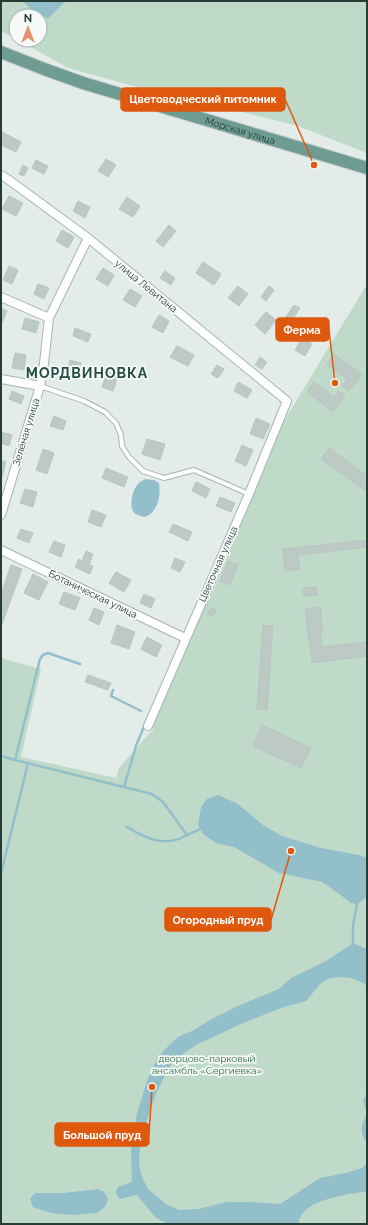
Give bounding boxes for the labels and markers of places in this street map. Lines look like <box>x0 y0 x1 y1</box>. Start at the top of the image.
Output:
callout: Цветоводческий питомник <box>121 88 285 111</box>
callout: Ферма <box>276 318 329 341</box>
callout: Огородный пруд <box>165 908 271 931</box>
callout: Большой пруд <box>55 1123 149 1146</box>

